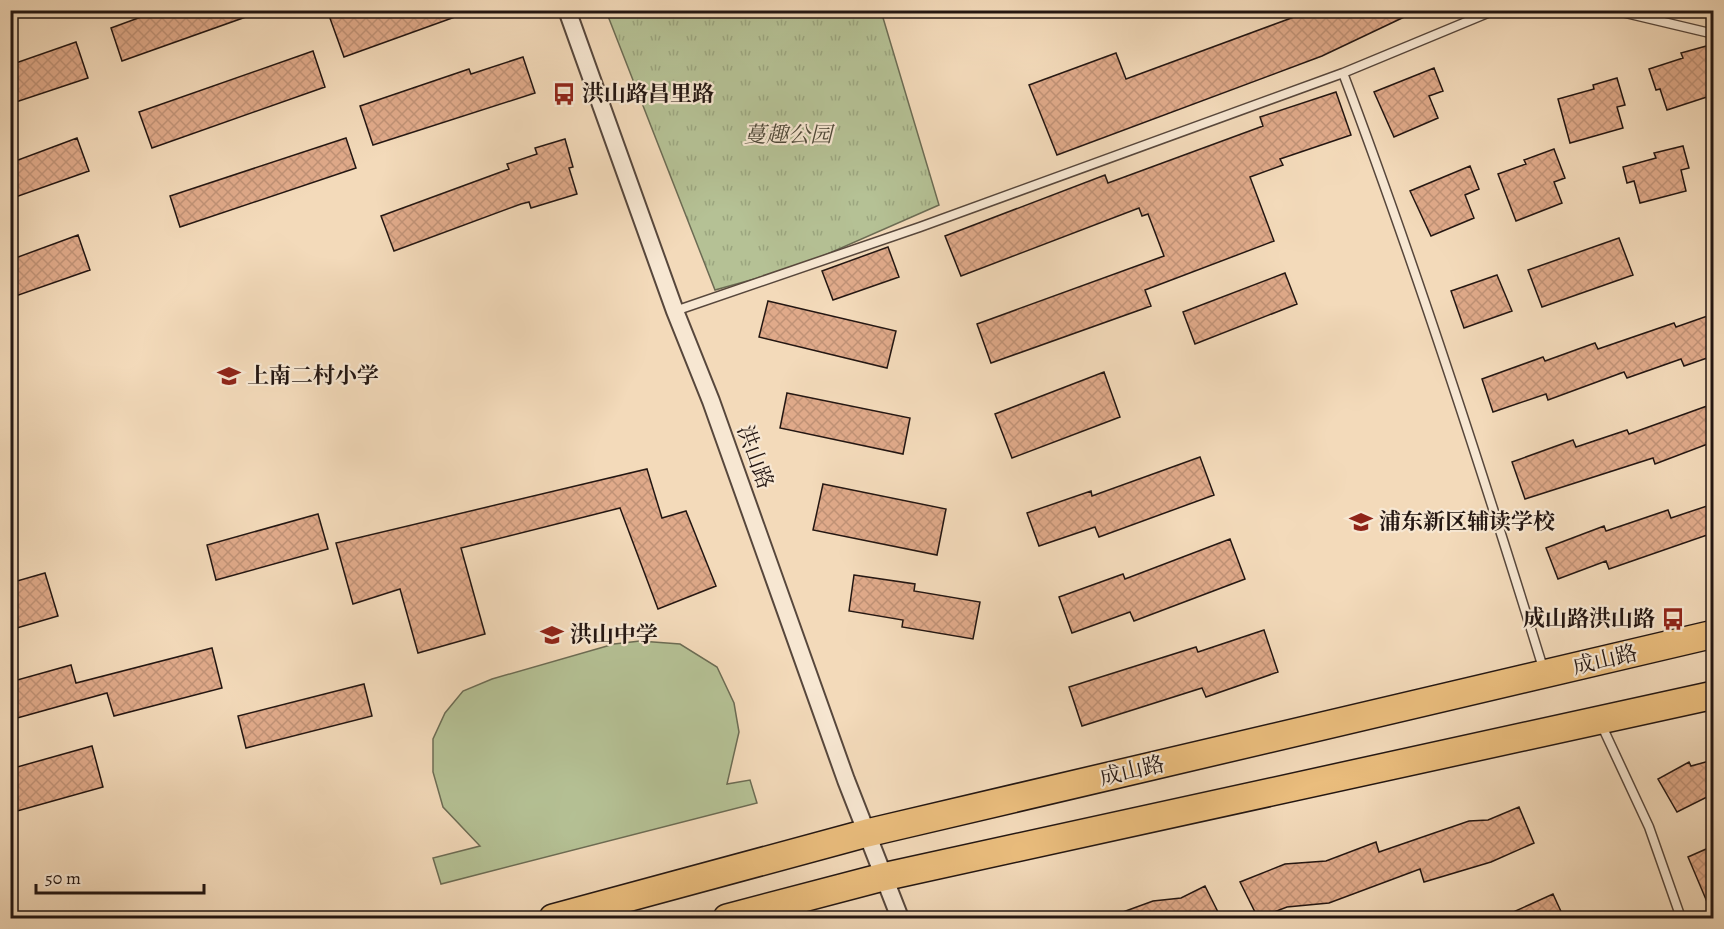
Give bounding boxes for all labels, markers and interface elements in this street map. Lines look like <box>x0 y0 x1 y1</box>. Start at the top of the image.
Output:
place label: 洪山路昌里路 <box>582 79 714 109</box>
bus stop icon: 洪山路昌里路 <box>551 81 577 107</box>
park label: 蔓趣公园 <box>744 120 835 150</box>
place label: 上南二村小学 <box>247 361 379 391</box>
school or university icon: 上南二村小学 <box>216 363 242 389</box>
street label: 洪山路 <box>730 421 780 493</box>
place label: 浦东新区辅读学校 <box>1379 507 1555 537</box>
school or university icon: 浦东新区辅读学校 <box>1348 509 1374 535</box>
place label: 成山路洪山路 <box>1523 604 1655 634</box>
bus stop icon: 成山路洪山路 <box>1660 606 1686 632</box>
place label: 洪山中学 <box>570 620 658 650</box>
school or university icon: 洪山中学 <box>539 622 565 648</box>
street label: 成山路 <box>1569 638 1641 682</box>
street label: 成山路 <box>1096 749 1168 793</box>
scale bar <box>36 857 204 895</box>
text: 50 m <box>45 866 81 890</box>

